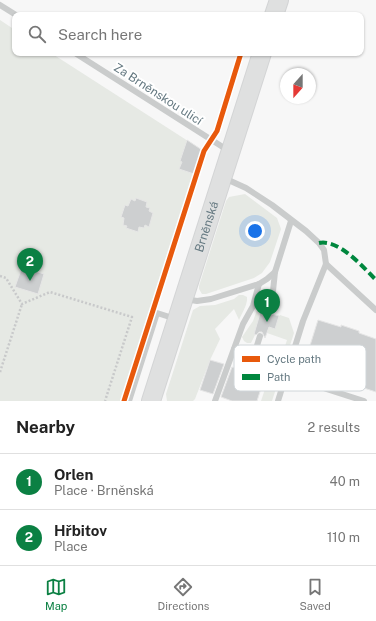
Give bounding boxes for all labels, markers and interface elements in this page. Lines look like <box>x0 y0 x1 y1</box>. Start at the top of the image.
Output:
search box <box>12 12 364 56</box>
icon: search <box>26 23 48 45</box>
text: Search here <box>58 26 142 43</box>
street label: Za Brněnskou ulicí <box>111 60 206 128</box>
north arrow <box>280 68 316 104</box>
street label: Brněnská <box>192 199 221 254</box>
your location <box>245 221 265 241</box>
pin: 2 <box>17 248 43 281</box>
pin: 1 <box>254 289 280 322</box>
legend <box>234 345 366 391</box>
text: Cycle path <box>267 353 321 365</box>
text: Path <box>267 371 290 383</box>
text: Nearby <box>16 417 75 437</box>
text: 2 results <box>308 420 360 435</box>
text: Orlen <box>54 466 93 483</box>
text: 1 <box>26 474 32 489</box>
text: 40 m <box>329 474 360 489</box>
text: Place · Brněnská <box>54 483 154 498</box>
text: Hřbitov <box>54 522 107 539</box>
text: 2 <box>25 530 33 545</box>
text: 110 m <box>327 530 360 545</box>
text: Place <box>54 539 88 554</box>
tab: Map <box>45 576 67 612</box>
tab: Directions <box>158 576 209 612</box>
tab: Saved <box>299 576 331 612</box>

